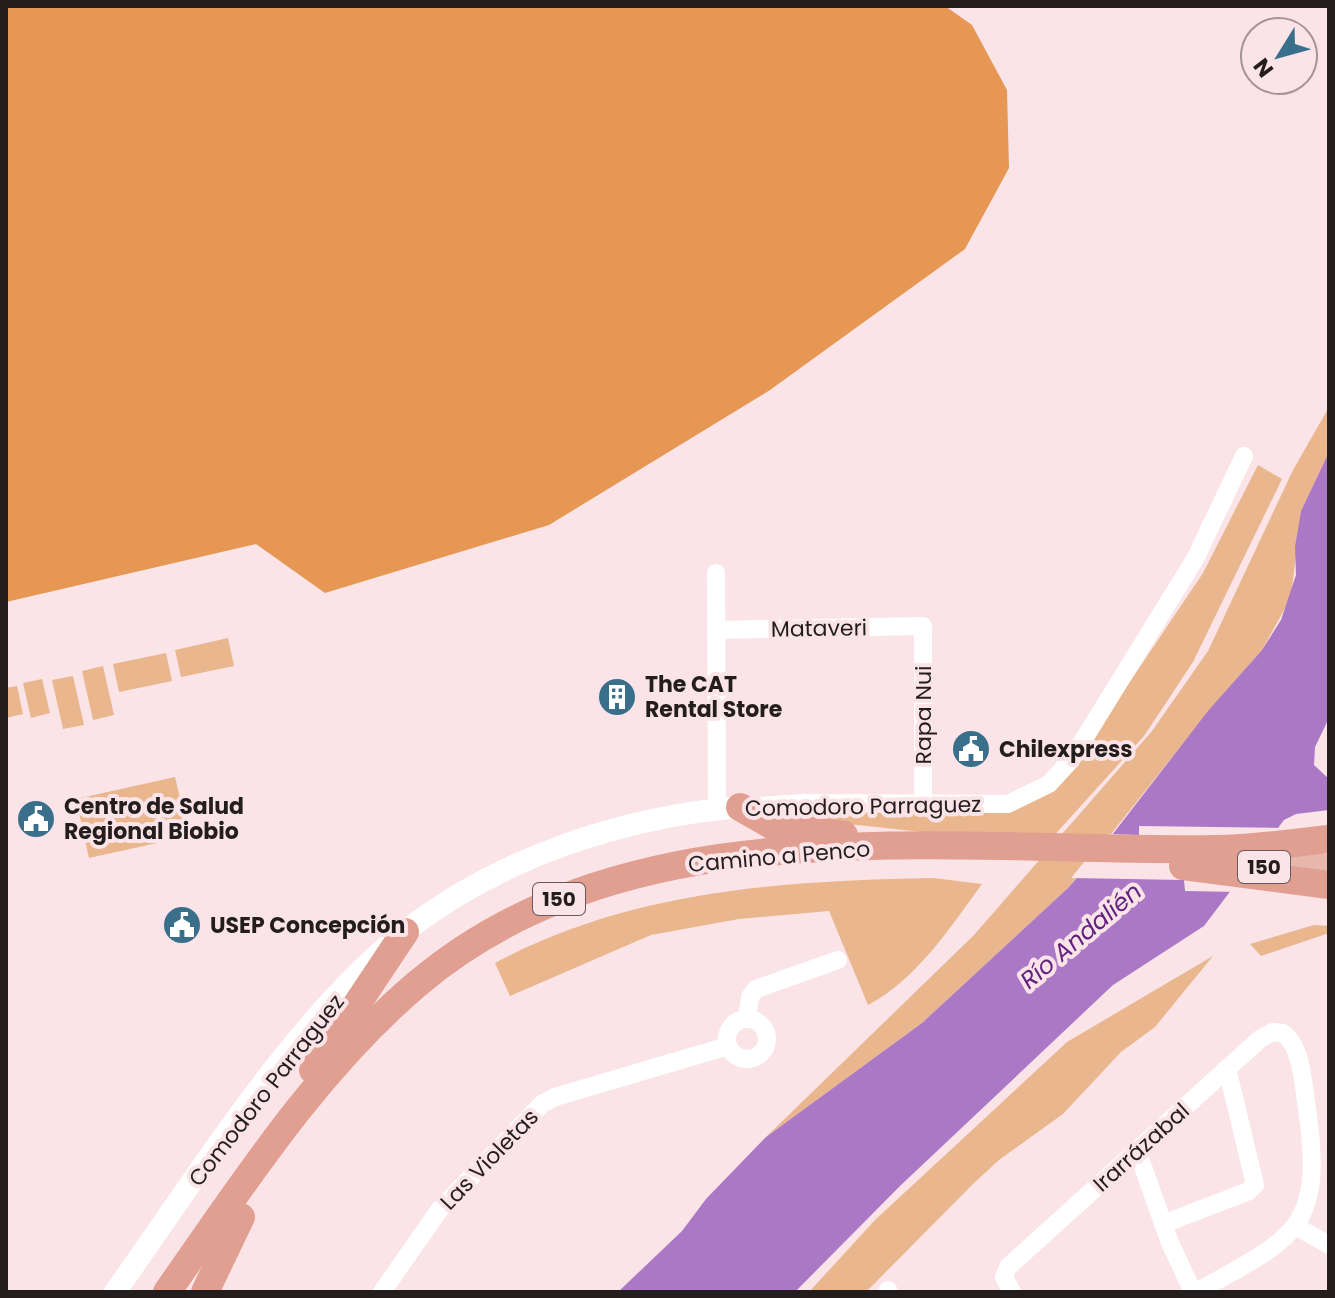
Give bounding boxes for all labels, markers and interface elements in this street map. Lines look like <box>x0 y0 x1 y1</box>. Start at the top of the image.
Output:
north arrow <box>1239 16 1319 96</box>
text: N <box>1246 52 1281 84</box>
street label: Mataveri <box>771 612 867 645</box>
street label: Rapa Nui <box>908 666 939 764</box>
place label: The CAT Rental Store <box>645 669 782 725</box>
building icon: The CAT Rental Store <box>596 676 638 718</box>
public building icon: Chilexpress <box>950 728 992 770</box>
place label: Chilexpress <box>999 734 1133 765</box>
street label: Comodoro Parraguez <box>745 789 981 824</box>
place label: Centro de Salud Regional Biobio <box>64 791 244 847</box>
public building icon: Centro de Salud Regional Biobio <box>15 798 57 840</box>
street label: Camino a Penco <box>687 833 871 880</box>
road number: 150 <box>1238 851 1290 883</box>
water label: Río Andalién <box>1013 875 1148 996</box>
road number: 150 <box>533 883 585 915</box>
public building icon: USEP Concepción <box>161 904 203 946</box>
place label: USEP Concepción <box>210 910 405 941</box>
street label: Comodoro Parraguez <box>181 988 351 1193</box>
street label: Irarrázabal <box>1086 1096 1196 1199</box>
street label: Las Violetas <box>433 1102 545 1217</box>

